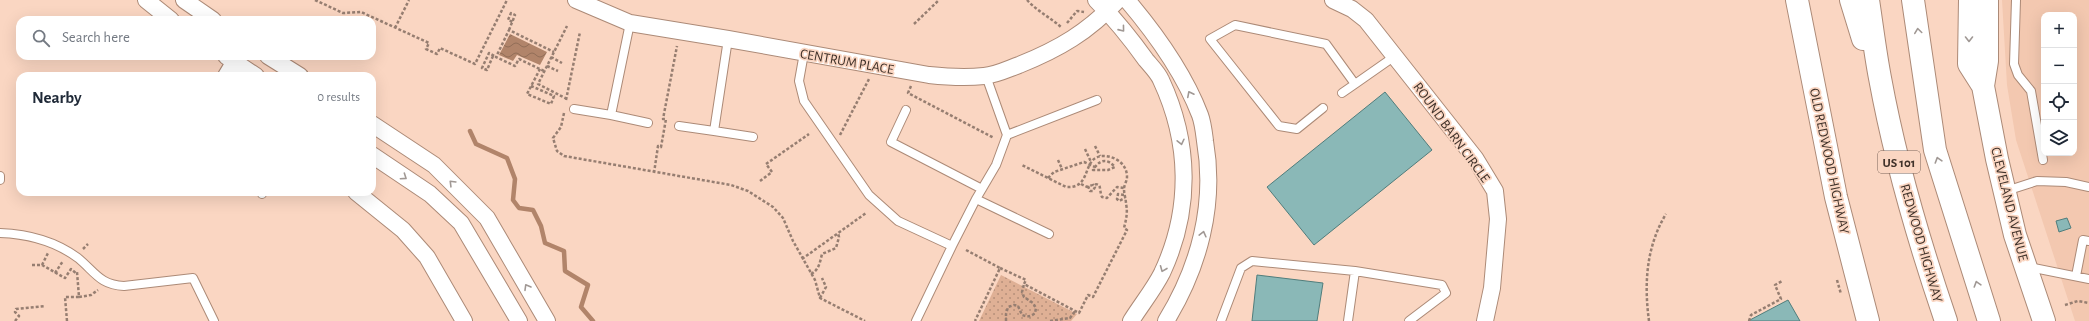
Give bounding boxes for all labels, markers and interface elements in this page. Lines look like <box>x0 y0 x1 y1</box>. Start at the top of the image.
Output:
map controls <box>2041 12 2077 156</box>
button: + <box>2041 12 2077 48</box>
search box <box>16 16 376 60</box>
one-way arrow <box>1117 24 1124 32</box>
icon: search <box>30 27 52 49</box>
one-way arrow <box>1914 28 1923 34</box>
text: Search here <box>62 30 130 45</box>
one-way arrow <box>1965 36 1974 42</box>
street label: CENTRUM PLACE <box>799 47 895 77</box>
button: − <box>2041 48 2077 84</box>
street label: ROUND BARN CIRCLE <box>1410 80 1492 185</box>
button: locate <box>2041 84 2077 120</box>
street label: OLD REDWOOD HIGHWAY <box>1807 87 1851 236</box>
text: Nearby <box>32 89 82 106</box>
text: 0 results <box>317 91 360 104</box>
one-way arrow <box>1187 91 1194 98</box>
button: layers <box>2041 120 2077 156</box>
one-way arrow <box>1176 139 1184 145</box>
street label: CLEVELAND AVENUE <box>1988 146 2030 263</box>
road number: US 101 <box>1878 151 1920 173</box>
one-way arrow <box>1934 156 1943 163</box>
one-way arrow <box>400 172 407 179</box>
one-way arrow <box>449 180 457 188</box>
street label: REDWOOD HIGHWAY <box>1897 182 1945 305</box>
one-way arrow <box>1198 231 1206 237</box>
one-way arrow <box>1160 265 1168 272</box>
one-way arrow <box>1973 281 1982 288</box>
one-way arrow <box>525 284 532 291</box>

